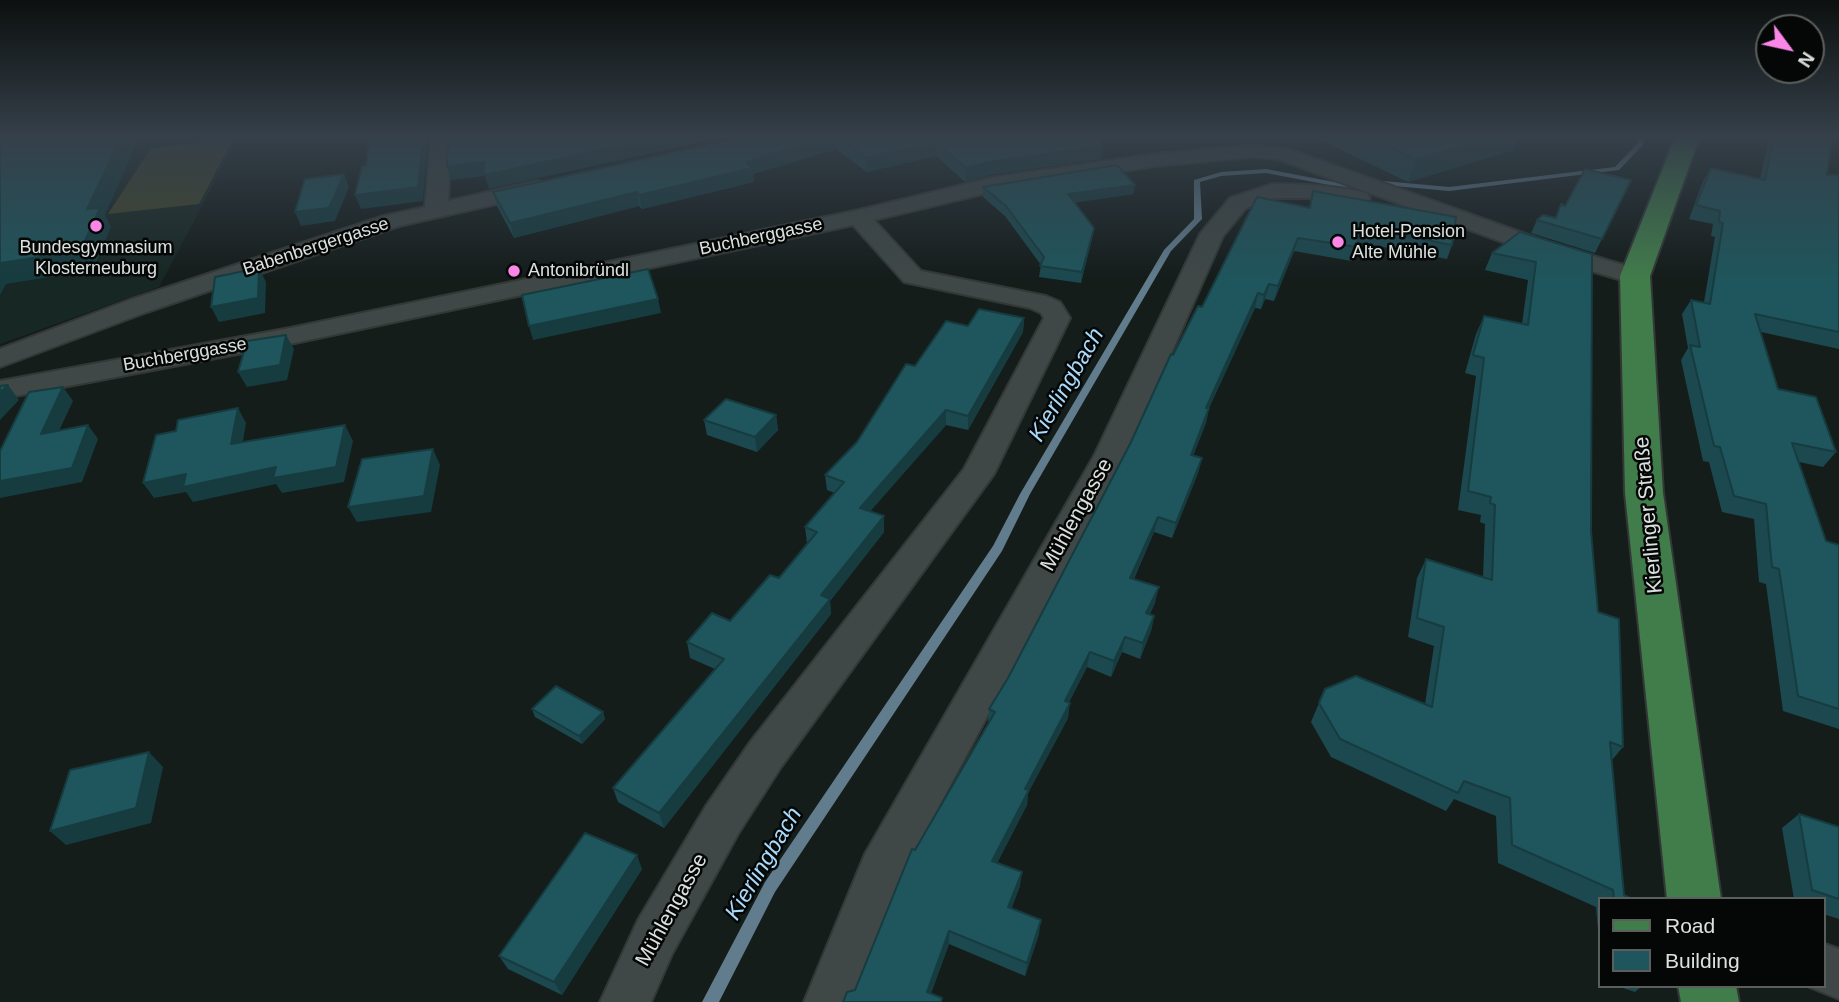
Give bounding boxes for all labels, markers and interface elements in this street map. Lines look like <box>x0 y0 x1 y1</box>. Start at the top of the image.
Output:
north arrow <box>1755 14 1825 84</box>
text: N <box>1794 48 1819 71</box>
street label: Babenbergergasse <box>240 213 392 281</box>
street label: Buchberggasse <box>698 213 824 261</box>
marker: Bundesgymnasium Klosterneuburg <box>88 218 104 234</box>
place label: Hotel-Pension Alte Mühle <box>1352 221 1465 264</box>
marker: Hotel-Pension Alte Mühle <box>1330 234 1346 250</box>
place label: Bundesgymnasium Klosterneuburg <box>19 237 173 280</box>
place label: Antonibründl <box>528 260 629 282</box>
marker: Antonibründl <box>506 263 522 279</box>
water label: Kierlingbach <box>1023 323 1111 447</box>
street label: Buchberggasse <box>122 334 248 376</box>
street label: Kierlinger Straße <box>1630 435 1668 595</box>
street label: Mühlengasse <box>1036 454 1118 576</box>
water label: Kierlingbach <box>720 803 808 925</box>
street label: Mühlengasse <box>631 849 713 971</box>
legend <box>1598 897 1825 988</box>
text: Road <box>1665 914 1715 937</box>
text: Building <box>1665 949 1740 972</box>

